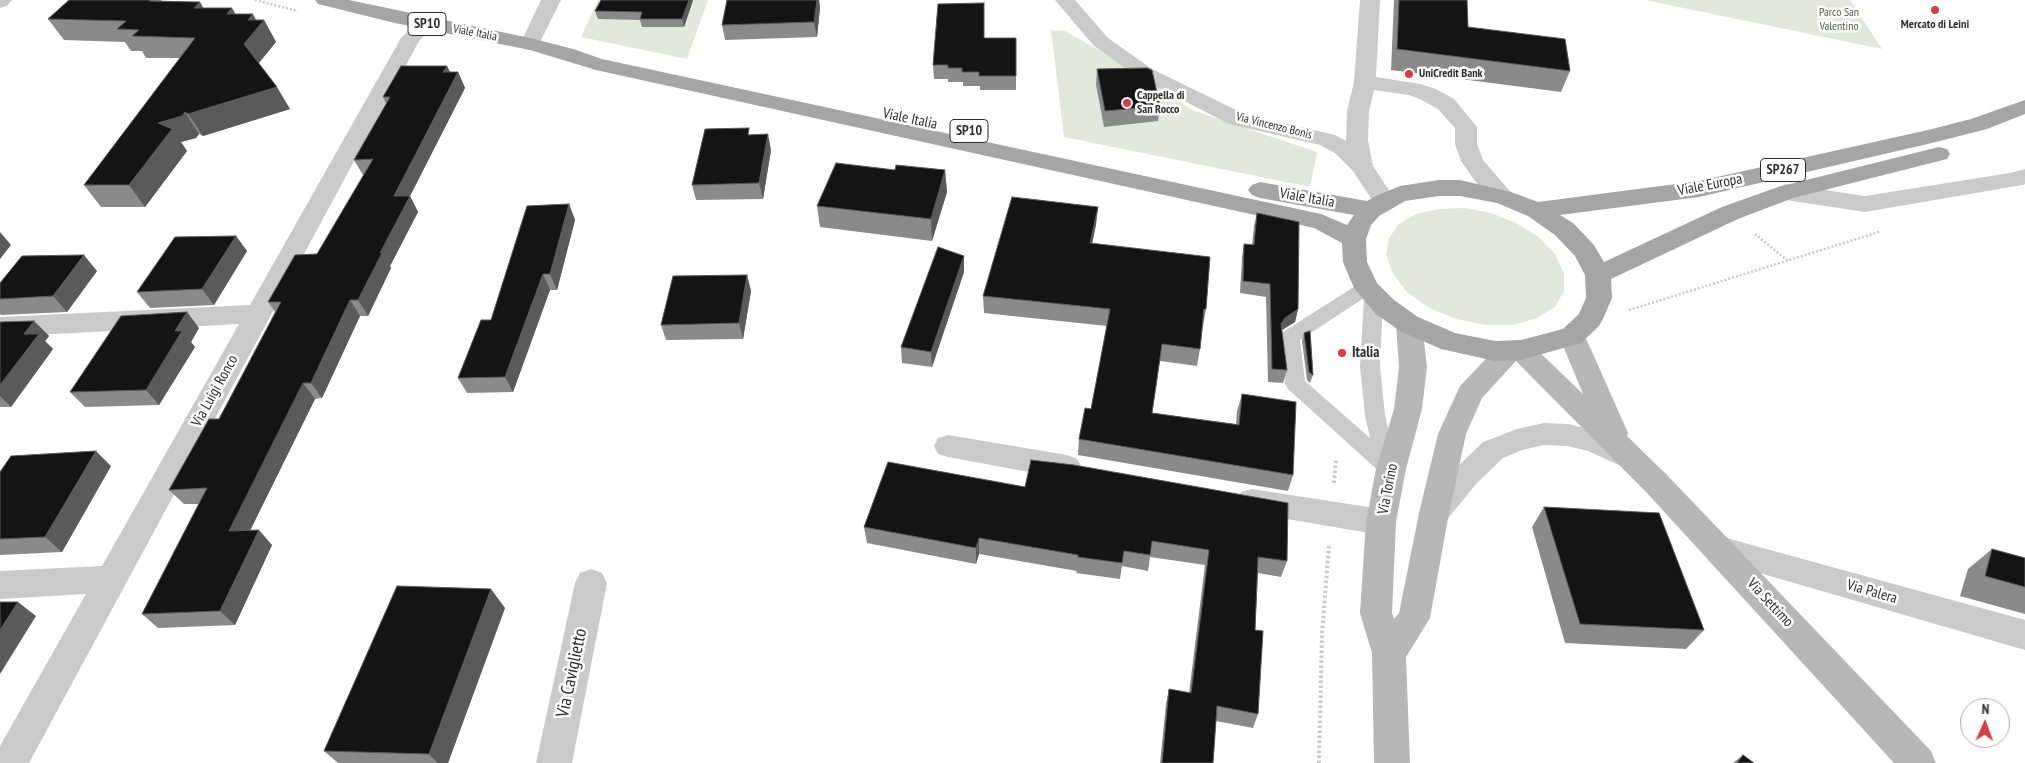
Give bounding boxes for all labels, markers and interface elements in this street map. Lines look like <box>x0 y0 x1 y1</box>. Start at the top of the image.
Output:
marker: Mercato di Leini <box>1929 4 1941 16</box>
park label: Parco San Valentino <box>1819 6 1859 34</box>
road number: SP10 <box>408 12 446 36</box>
place label: Mercato di Leini <box>1901 18 1969 32</box>
street label: Viale Italia <box>452 22 498 44</box>
place label: UniCredit Bank <box>1419 67 1482 81</box>
marker: UniCredit Bank <box>1403 68 1415 80</box>
place label: Cappella di San Rocco <box>1137 89 1184 117</box>
marker: Cappella di San Rocco <box>1121 97 1133 109</box>
street label: Viale Italia <box>881 104 939 134</box>
street label: Via Vincenzo Bonis <box>1234 110 1314 142</box>
road number: SP10 <box>950 120 988 142</box>
road number: SP267 <box>1760 158 1806 182</box>
street label: Viale Europa <box>1676 170 1744 200</box>
street label: Viale Italia <box>1278 184 1336 212</box>
place label: Italia <box>1352 344 1379 362</box>
marker: Italia <box>1336 347 1348 359</box>
street label: Via Luigi Ronco <box>188 352 242 430</box>
street label: Via Torino <box>1374 462 1402 516</box>
street label: Via Settimo <box>1743 575 1797 631</box>
street label: Via Palera <box>1845 576 1899 608</box>
street label: Via Caviglietto <box>552 627 592 719</box>
north arrow <box>1960 698 2010 748</box>
text: N <box>1981 700 1990 718</box>

